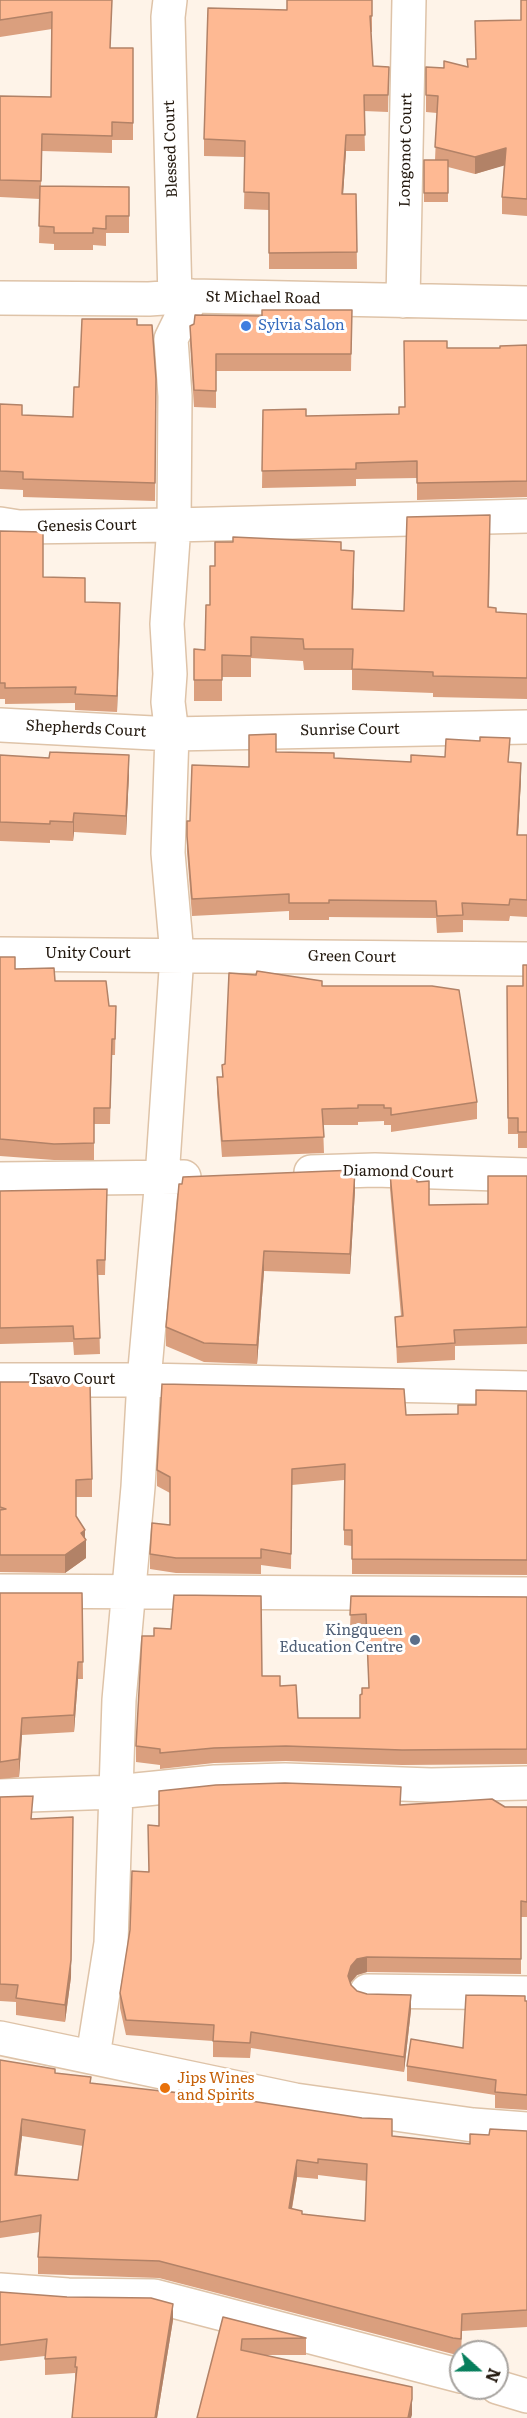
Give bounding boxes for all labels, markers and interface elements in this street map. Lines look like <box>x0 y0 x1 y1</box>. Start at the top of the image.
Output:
street label: Longonot Court <box>396 93 416 207</box>
street label: Blessed Court <box>160 100 182 198</box>
street label: St Michael Road <box>205 288 321 308</box>
place label: Sylvia Salon <box>258 317 345 335</box>
marker: Sylvia Salon <box>239 319 253 333</box>
street label: Genesis Court <box>37 516 137 536</box>
street label: Shepherds Court <box>25 717 147 741</box>
street label: Sunrise Court <box>300 720 400 740</box>
street label: Unity Court <box>45 945 131 963</box>
street label: Green Court <box>308 947 396 967</box>
street label: Diamond Court <box>342 1162 454 1182</box>
street label: Tsavo Court <box>29 1371 115 1389</box>
place label: Kingqueen Education Centre <box>279 1622 403 1657</box>
marker: Kingqueen Education Centre <box>408 1633 422 1647</box>
place label: Jips Wines and Spirits <box>177 2070 254 2105</box>
marker: Jips Wines and Spirits <box>158 2081 172 2095</box>
north arrow <box>449 2340 509 2400</box>
text: N <box>480 2365 508 2386</box>

